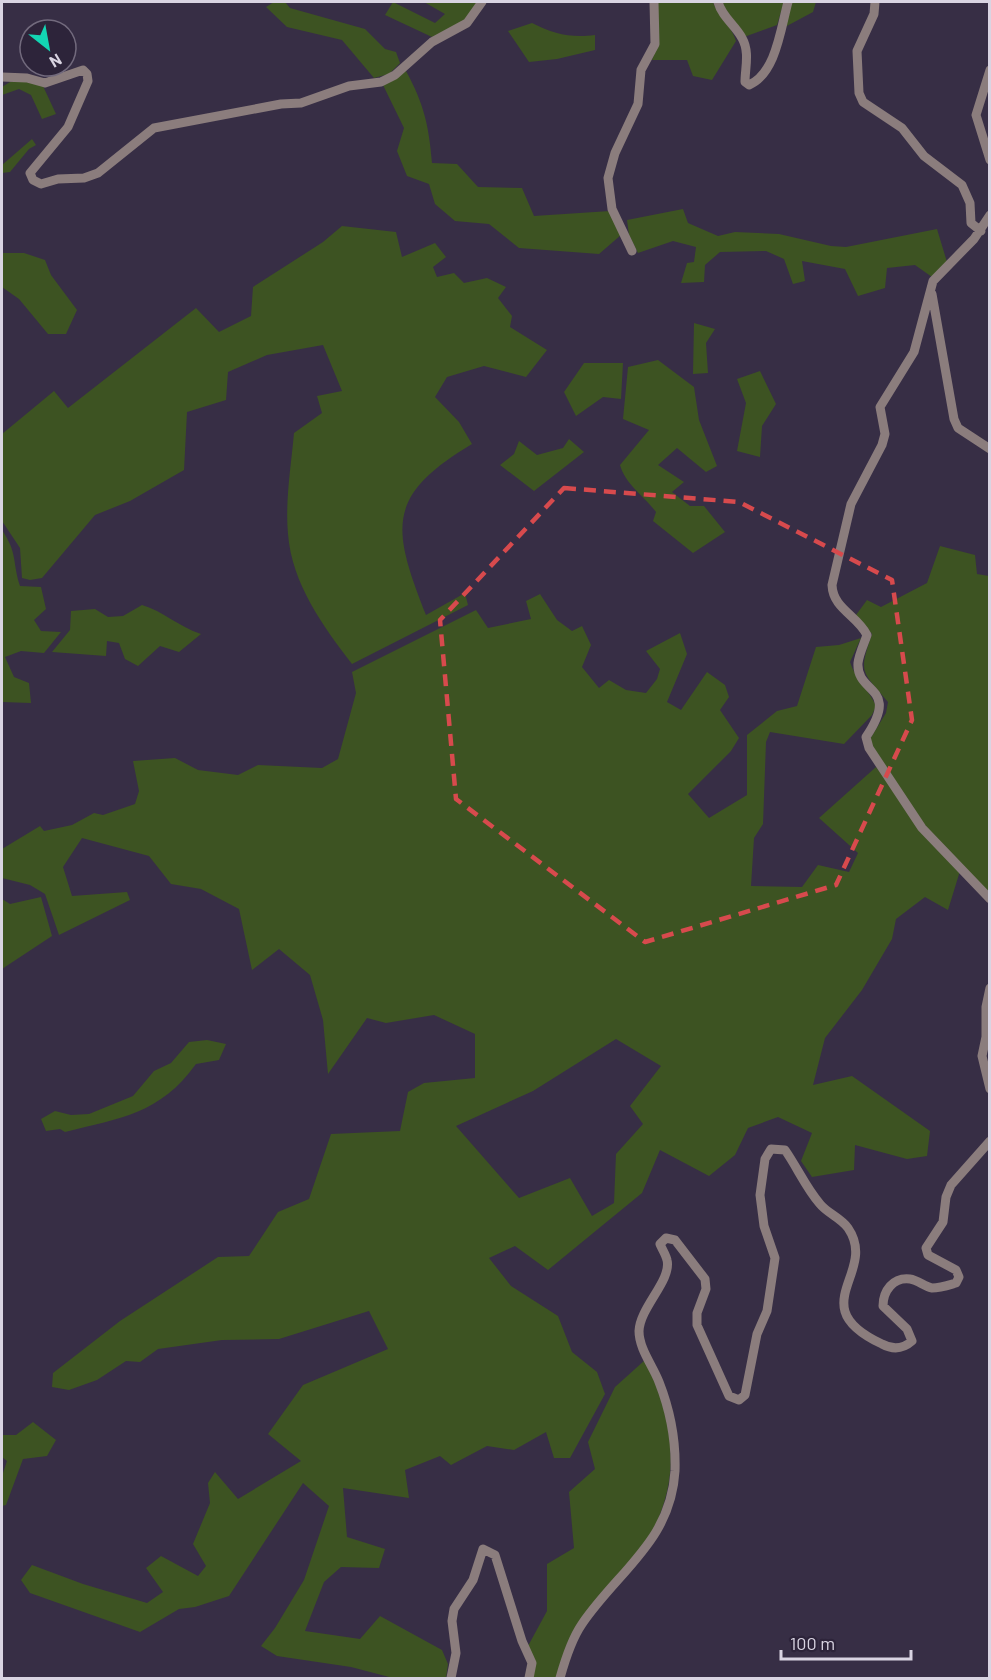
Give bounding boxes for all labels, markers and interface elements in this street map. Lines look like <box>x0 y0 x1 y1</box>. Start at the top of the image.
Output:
north arrow <box>18 18 78 78</box>
text: N <box>47 50 65 72</box>
scale bar <box>781 1623 912 1661</box>
text: 100 m <box>790 1632 835 1654</box>

